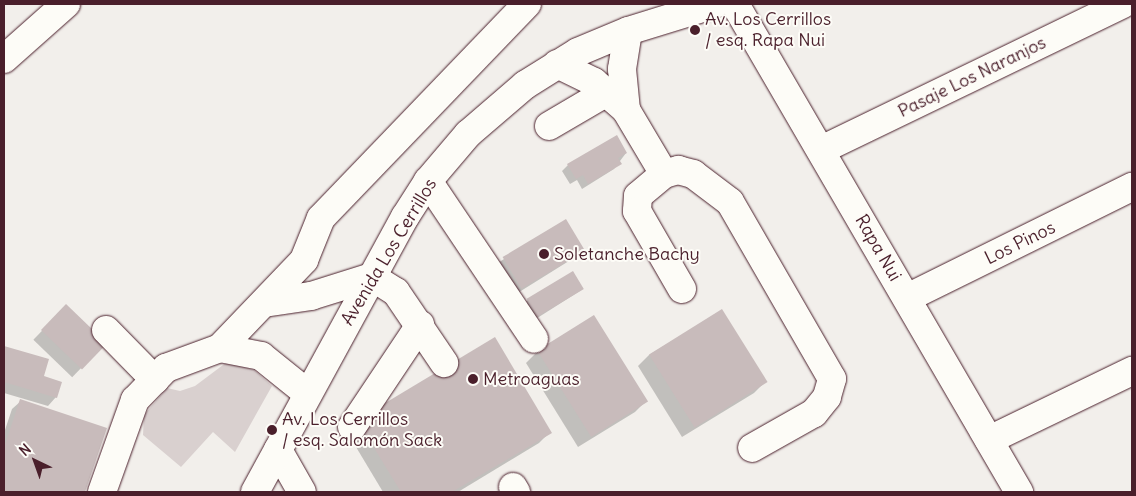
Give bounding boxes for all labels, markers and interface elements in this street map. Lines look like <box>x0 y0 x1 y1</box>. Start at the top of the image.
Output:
place label: Av. Los Cerrillos / esq. Rapa Nui <box>705 9 831 52</box>
marker: Av. Los Cerrillos / esq. Rapa Nui <box>689 24 701 36</box>
street label: Pasaje Los Naranjos <box>894 32 1050 122</box>
street label: Avenida Los Cerrillos <box>337 175 441 329</box>
street label: Rapa Nui <box>850 211 906 285</box>
street label: Los Pinos <box>981 217 1059 269</box>
place label: Soletanche Bachy <box>554 243 700 265</box>
marker: Soletanche Bachy <box>538 248 550 260</box>
place label: Metroaguas <box>483 368 580 390</box>
marker: Metroaguas <box>467 373 479 385</box>
place label: Av. Los Cerrillos / esq. Salomón Sack <box>282 409 442 452</box>
marker: Av. Los Cerrillos / esq. Salomón Sack <box>266 424 278 436</box>
north arrow <box>10 436 60 486</box>
text: N <box>15 440 35 460</box>

